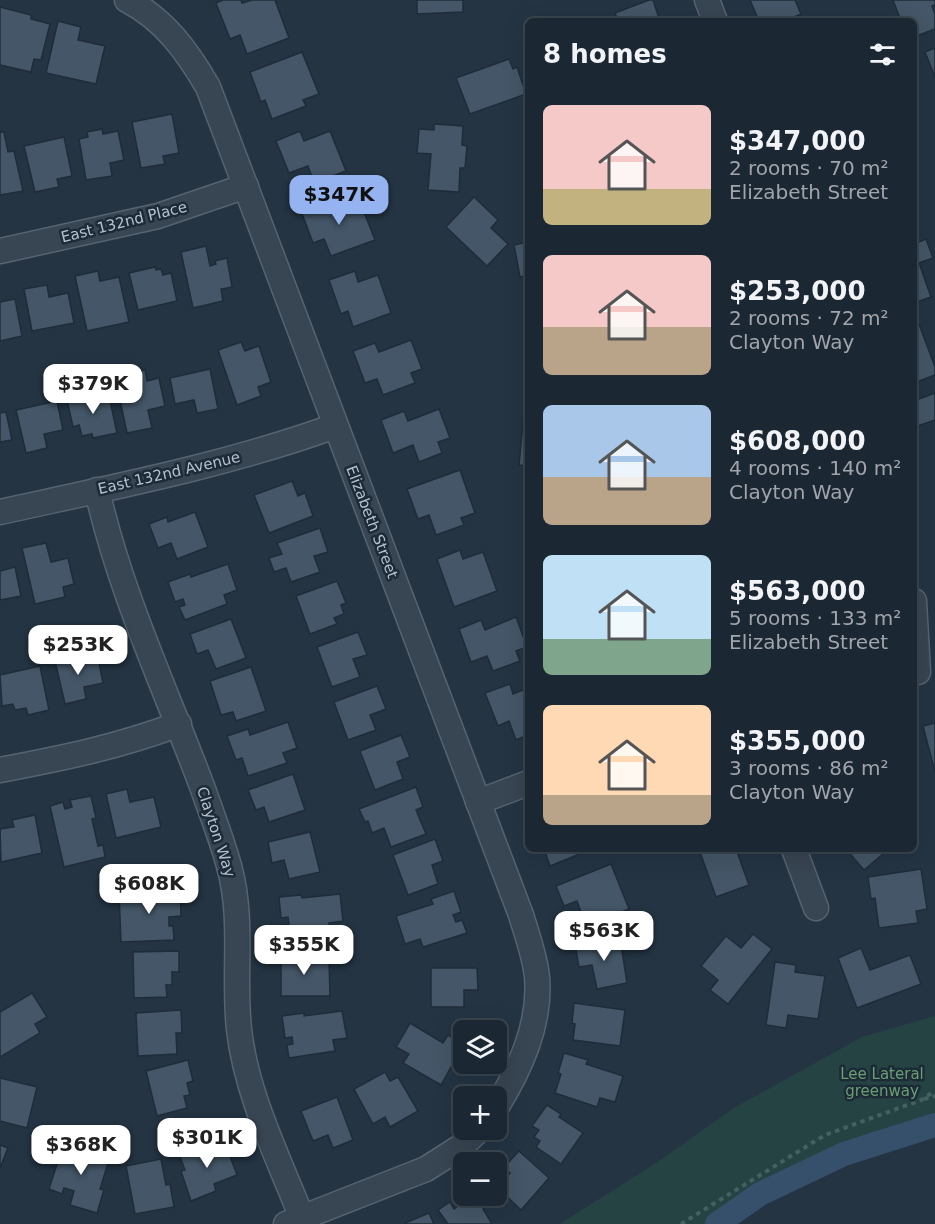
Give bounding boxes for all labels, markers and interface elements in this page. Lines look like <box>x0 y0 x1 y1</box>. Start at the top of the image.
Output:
icon: filters <box>866 38 899 71</box>
text: 8 homes <box>543 39 667 69</box>
text: $347,000 <box>729 126 866 156</box>
icon: home <box>591 129 663 201</box>
text: 2 rooms · 70 m² <box>729 156 889 180</box>
pin: $347K <box>297 175 381 226</box>
text: Elizabeth Street <box>729 180 888 204</box>
text: $347K <box>303 182 375 206</box>
street label: East 132nd Place <box>59 198 189 246</box>
text: $253,000 <box>729 276 866 306</box>
icon: home <box>591 279 663 351</box>
text: 2 rooms · 72 m² <box>729 306 889 330</box>
text: Clayton Way <box>729 330 854 354</box>
pin: $379K <box>51 364 135 415</box>
text: $379K <box>57 371 129 395</box>
text: $608,000 <box>729 426 866 456</box>
icon: home <box>591 429 663 501</box>
street label: East 132nd Avenue <box>96 448 242 498</box>
text: 4 rooms · 140 m² <box>729 456 901 480</box>
street label: Elizabeth Street <box>342 463 402 581</box>
text: Clayton Way <box>729 480 854 504</box>
text: $563,000 <box>729 576 866 606</box>
icon: home <box>591 579 663 651</box>
text: 5 rooms · 133 m² <box>729 606 901 630</box>
pin: $253K <box>36 625 120 676</box>
text: Elizabeth Street <box>729 630 888 654</box>
text: $253K <box>42 632 114 656</box>
text: $355,000 <box>729 726 866 756</box>
icon: home <box>591 729 663 801</box>
text: 3 rooms · 86 m² <box>729 756 889 780</box>
text: Clayton Way <box>729 780 854 804</box>
street label: Clayton Way <box>193 785 239 880</box>
pin: $608K <box>107 864 191 915</box>
text: $608K <box>113 871 185 895</box>
pin: $563K <box>562 911 646 962</box>
text: $563K <box>568 918 640 942</box>
pin: $355K <box>262 925 346 976</box>
text: $355K <box>268 932 340 956</box>
map controls <box>453 1020 507 1206</box>
button: layers <box>453 1020 507 1074</box>
park label: Lee Lateral greenway <box>840 1065 924 1100</box>
button: + <box>453 1086 507 1140</box>
pin: $301K <box>165 1118 249 1169</box>
pin: $368K <box>39 1125 123 1176</box>
text: $301K <box>171 1125 243 1149</box>
text: $368K <box>45 1132 117 1156</box>
button: − <box>453 1152 507 1206</box>

